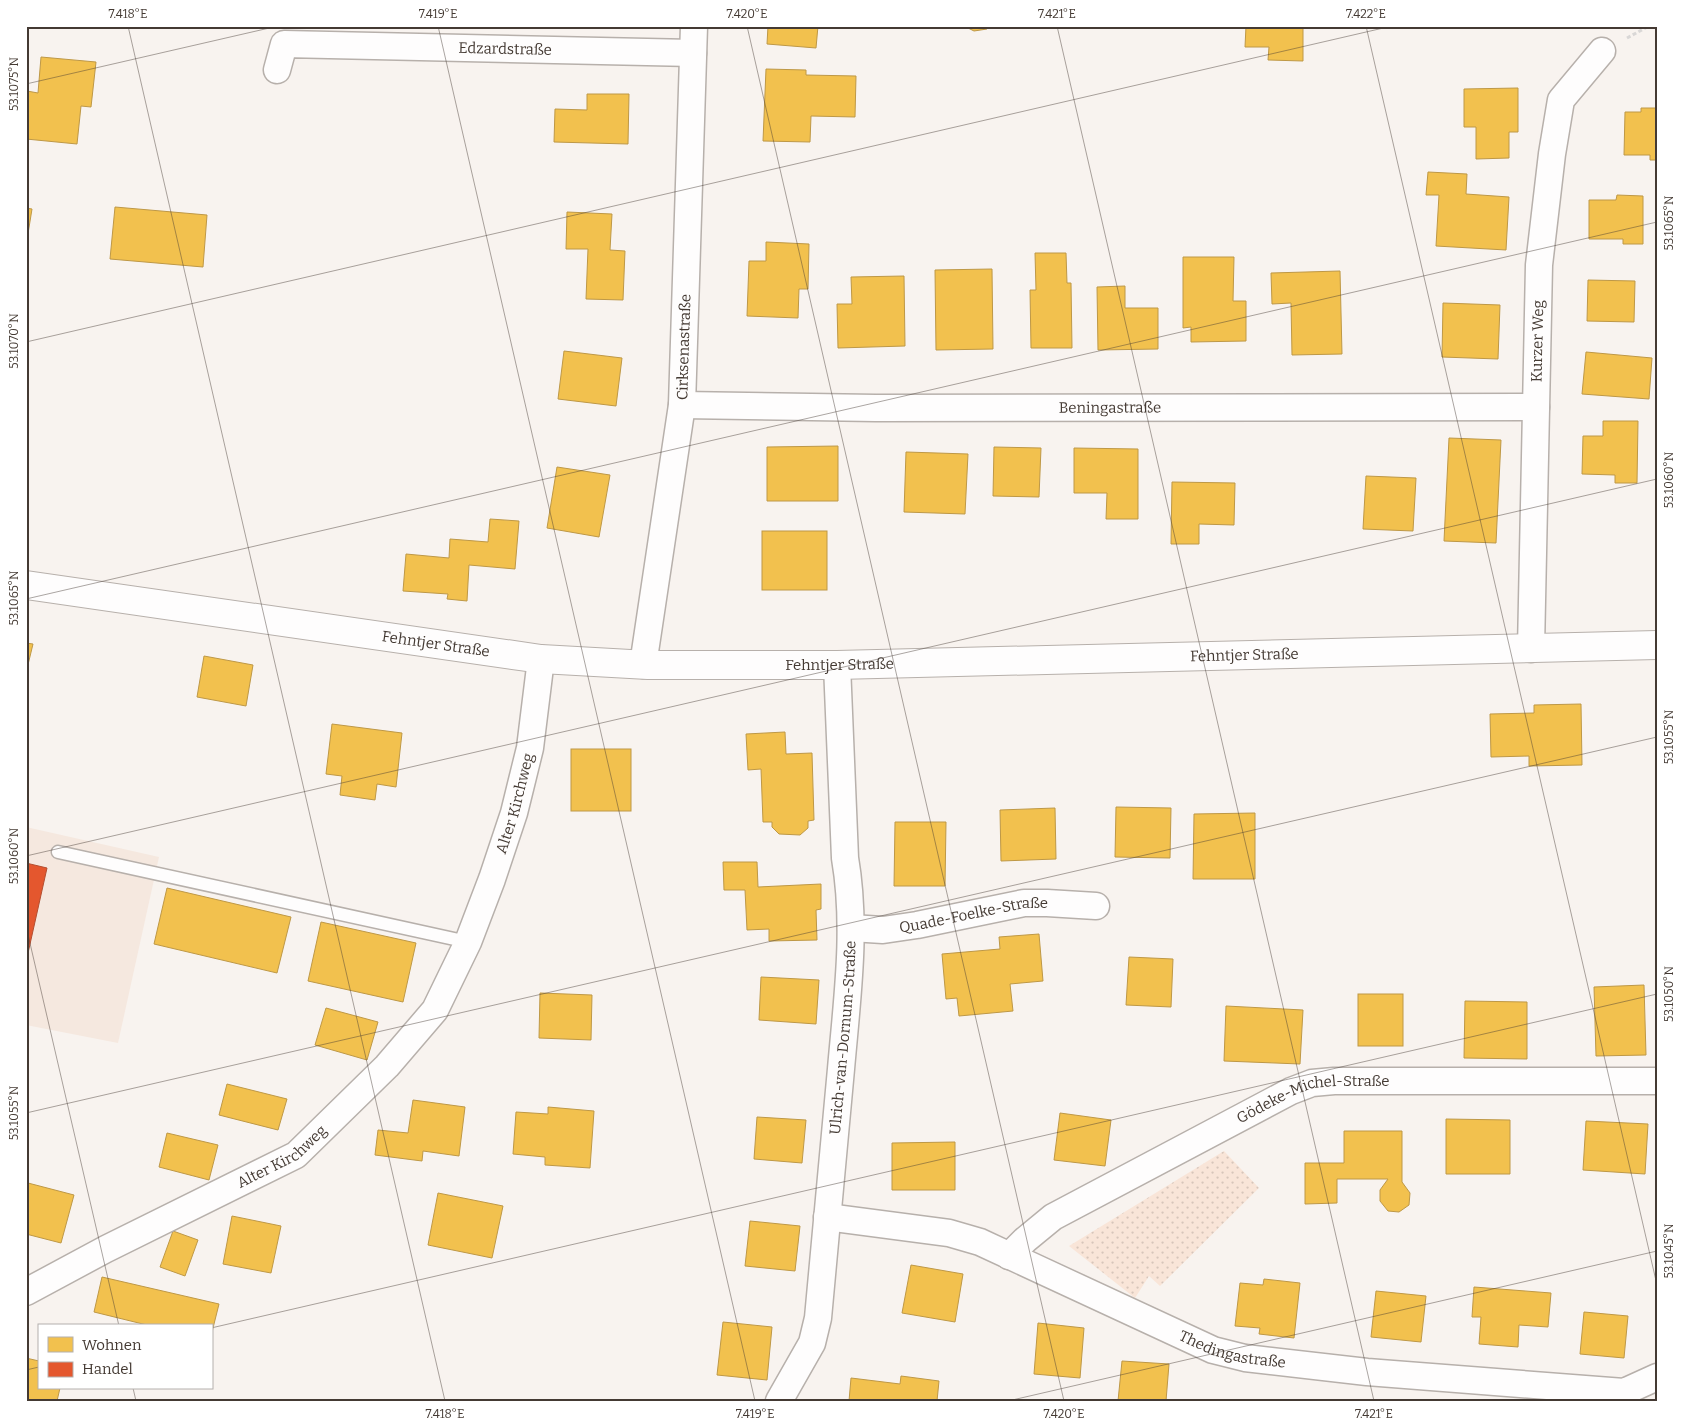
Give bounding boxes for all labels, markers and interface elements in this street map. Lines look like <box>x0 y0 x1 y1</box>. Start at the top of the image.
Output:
text: 7.418°E <box>108 7 148 21</box>
text: 7.419°E <box>419 7 457 21</box>
text: 7.420°E <box>727 7 767 21</box>
text: 7.421°E <box>1038 7 1076 21</box>
text: 7.422°E <box>1346 7 1386 21</box>
street label: Edzardstraße <box>458 39 552 59</box>
text: 53.1075°N <box>7 56 21 111</box>
text: 53.1065°N <box>1662 195 1676 251</box>
street label: Cirksenastraße <box>673 294 695 400</box>
street label: Kurzer Weg <box>1528 300 1547 382</box>
text: 53.1070°N <box>7 313 21 369</box>
street label: Beningastraße <box>1059 399 1161 417</box>
text: 53.1060°N <box>1662 451 1676 508</box>
text: 53.1065°N <box>7 570 21 626</box>
street label: Fehntjer Straße <box>381 627 491 661</box>
street label: Fehntjer Straße <box>1190 645 1299 665</box>
street label: Fehntjer Straße <box>785 655 894 674</box>
text: 53.1055°N <box>1662 709 1676 764</box>
street label: Alter Kirchweg <box>492 751 537 856</box>
text: 53.1060°N <box>7 827 21 884</box>
street label: Quade-Foelke-Straße <box>898 894 1048 937</box>
street label: Ulrich-van-Dornum-Straße <box>826 940 860 1135</box>
text: 53.1050°N <box>1662 966 1676 1022</box>
street label: Gödeke-Michel-Straße <box>1233 1072 1389 1127</box>
text: 53.1055°N <box>7 1085 21 1140</box>
street label: Alter Kirchweg <box>234 1121 330 1192</box>
text: 53.1045°N <box>1662 1223 1676 1279</box>
legend <box>38 1324 212 1390</box>
street label: Thedingastraße <box>1176 1327 1287 1372</box>
text: Wohnen <box>82 1336 142 1354</box>
text: Handel <box>82 1360 133 1378</box>
text: 7.418°E <box>425 1407 465 1421</box>
text: 7.419°E <box>736 1407 774 1421</box>
text: 7.420°E <box>1044 1407 1084 1421</box>
text: 7.421°E <box>1355 1407 1393 1421</box>

